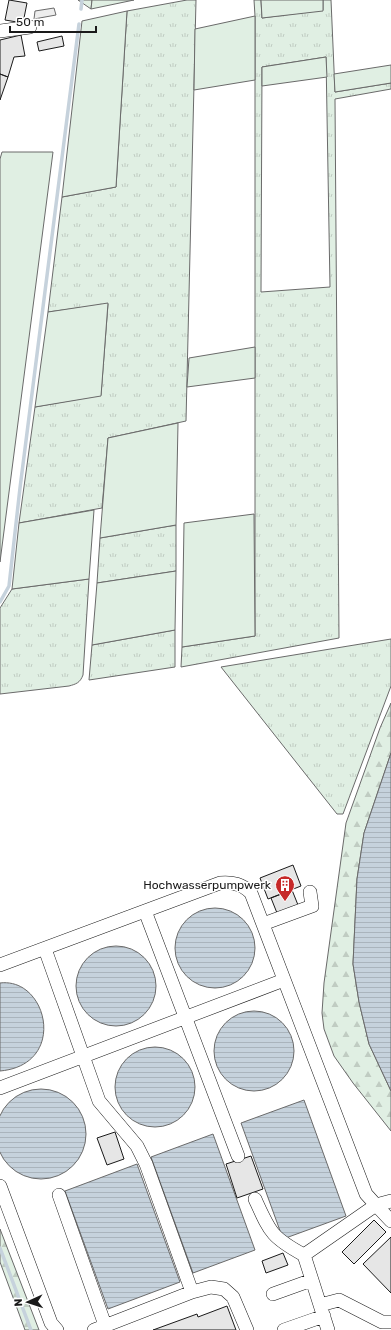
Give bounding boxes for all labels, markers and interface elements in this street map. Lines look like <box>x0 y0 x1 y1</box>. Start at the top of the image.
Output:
scale bar <box>10 8 96 34</box>
text: 50 m <box>16 15 44 29</box>
building icon: Hochwasserpumpwerk <box>274 874 296 902</box>
place label: Hochwasserpumpwerk <box>143 878 272 892</box>
north arrow <box>8 1282 48 1322</box>
text: N <box>12 1298 25 1307</box>

